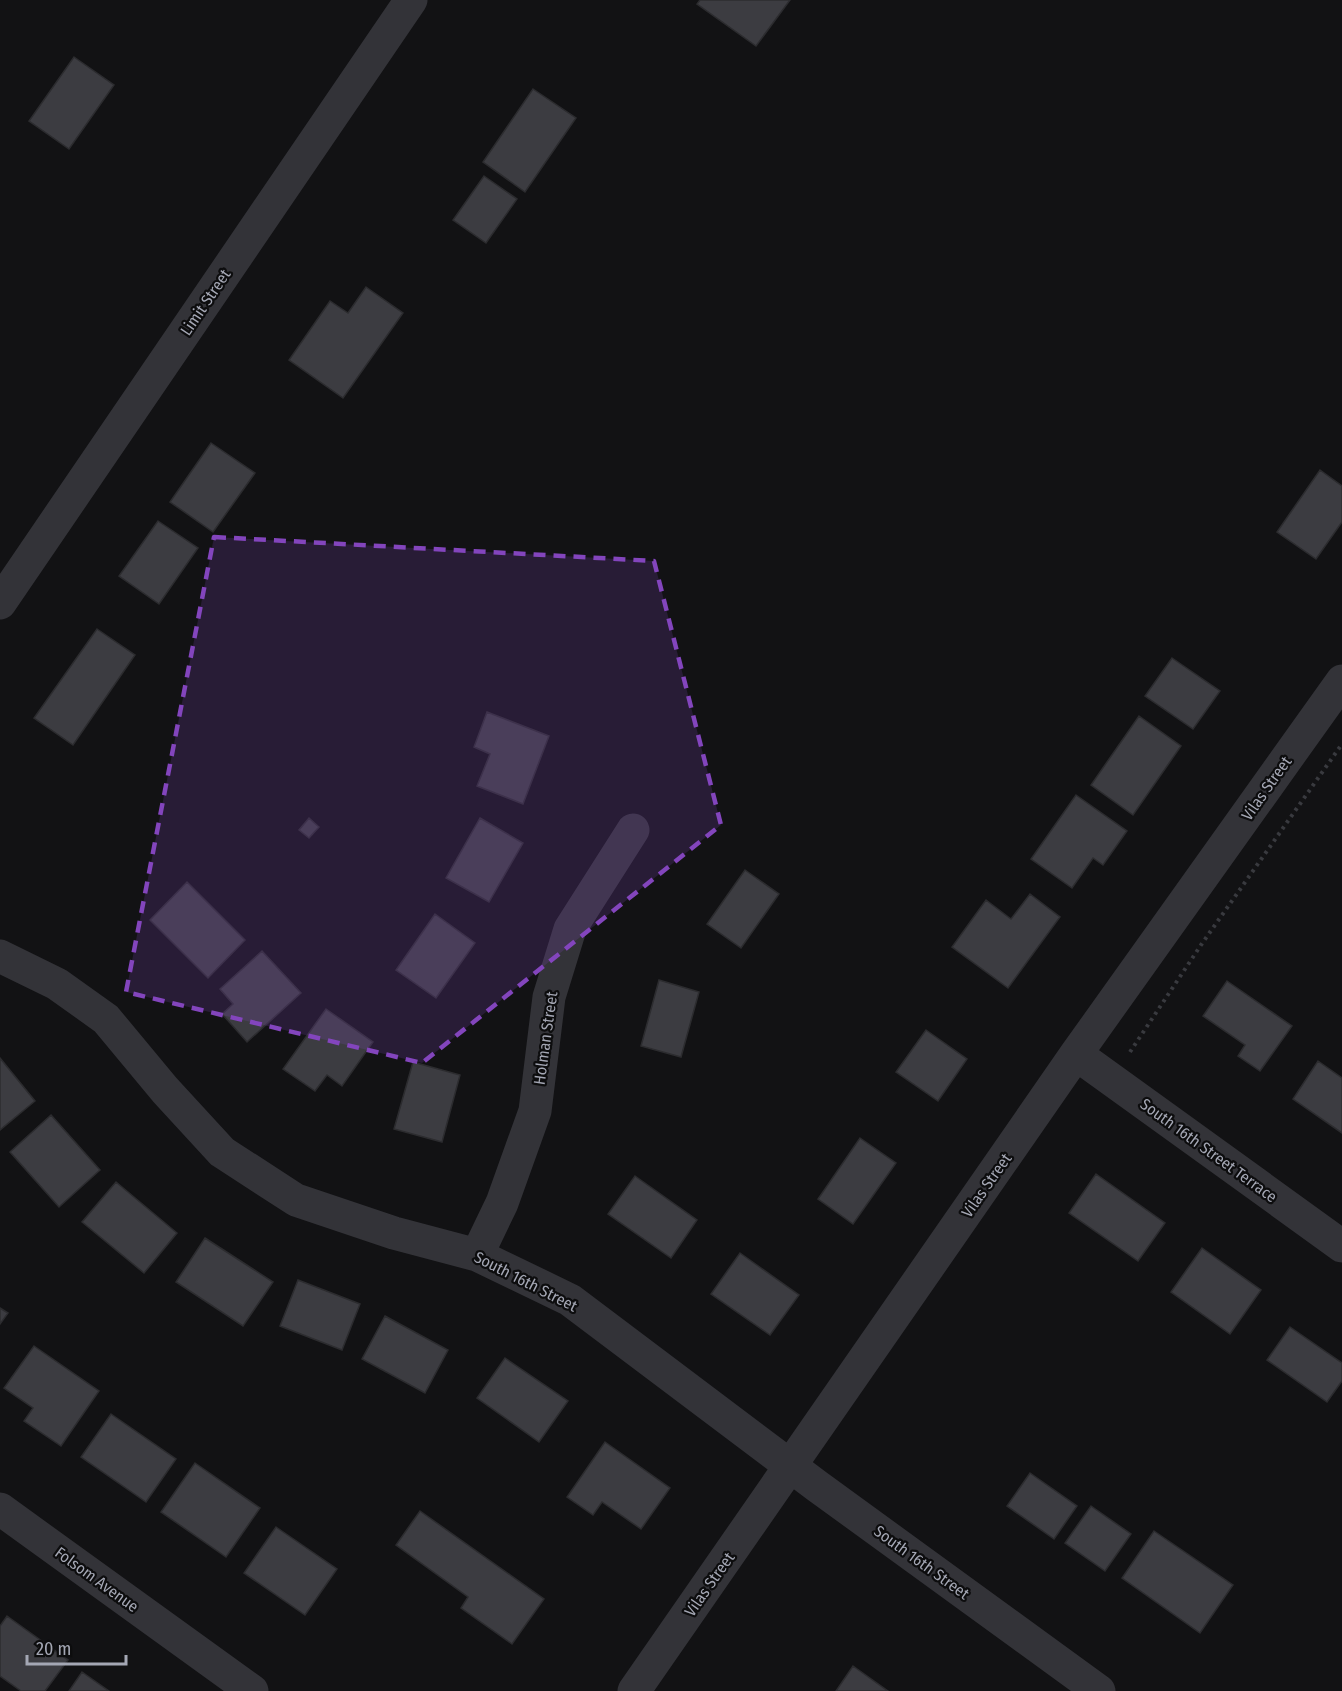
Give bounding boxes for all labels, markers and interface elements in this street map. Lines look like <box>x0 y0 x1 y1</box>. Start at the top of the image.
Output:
street label: Limit Street <box>176 265 235 339</box>
street label: Vilas Street <box>1237 752 1296 824</box>
street label: Holman Street <box>530 989 562 1086</box>
street label: South 16th Street Terrace <box>1137 1094 1281 1206</box>
street label: Vilas Street <box>957 1149 1016 1221</box>
street label: South 16th Street <box>471 1247 581 1316</box>
street label: South 16th Street <box>870 1521 974 1604</box>
street label: Folsom Avenue <box>51 1543 142 1616</box>
street label: Vilas Street <box>680 1548 739 1620</box>
scale bar <box>27 1628 126 1666</box>
text: 20 m <box>36 1638 71 1660</box>

